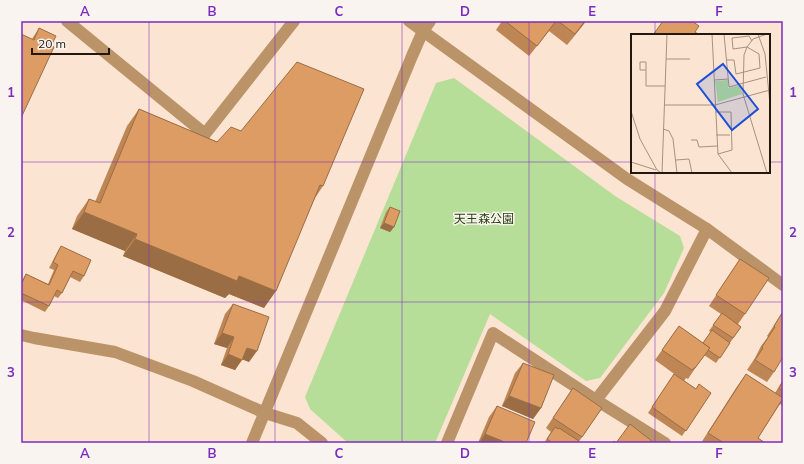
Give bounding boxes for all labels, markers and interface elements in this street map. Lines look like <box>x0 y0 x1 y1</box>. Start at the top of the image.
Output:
text: A <box>80 3 90 19</box>
text: B <box>208 3 217 19</box>
text: C <box>335 3 344 19</box>
text: D <box>460 3 470 19</box>
text: E <box>588 3 596 19</box>
text: F <box>715 3 723 19</box>
scale bar <box>32 30 109 56</box>
inset map <box>631 34 770 173</box>
text: 20 m <box>38 36 66 51</box>
text: 1 <box>7 84 15 100</box>
text: 1 <box>789 84 797 100</box>
park label: 天王森公園 <box>454 211 514 226</box>
text: 2 <box>7 224 15 240</box>
text: 2 <box>789 224 797 240</box>
text: 3 <box>7 364 15 380</box>
text: 3 <box>789 364 797 380</box>
text: A <box>80 445 90 461</box>
text: B <box>208 445 217 461</box>
text: C <box>335 445 344 461</box>
text: D <box>460 445 470 461</box>
text: E <box>588 445 596 461</box>
text: F <box>715 445 723 461</box>

